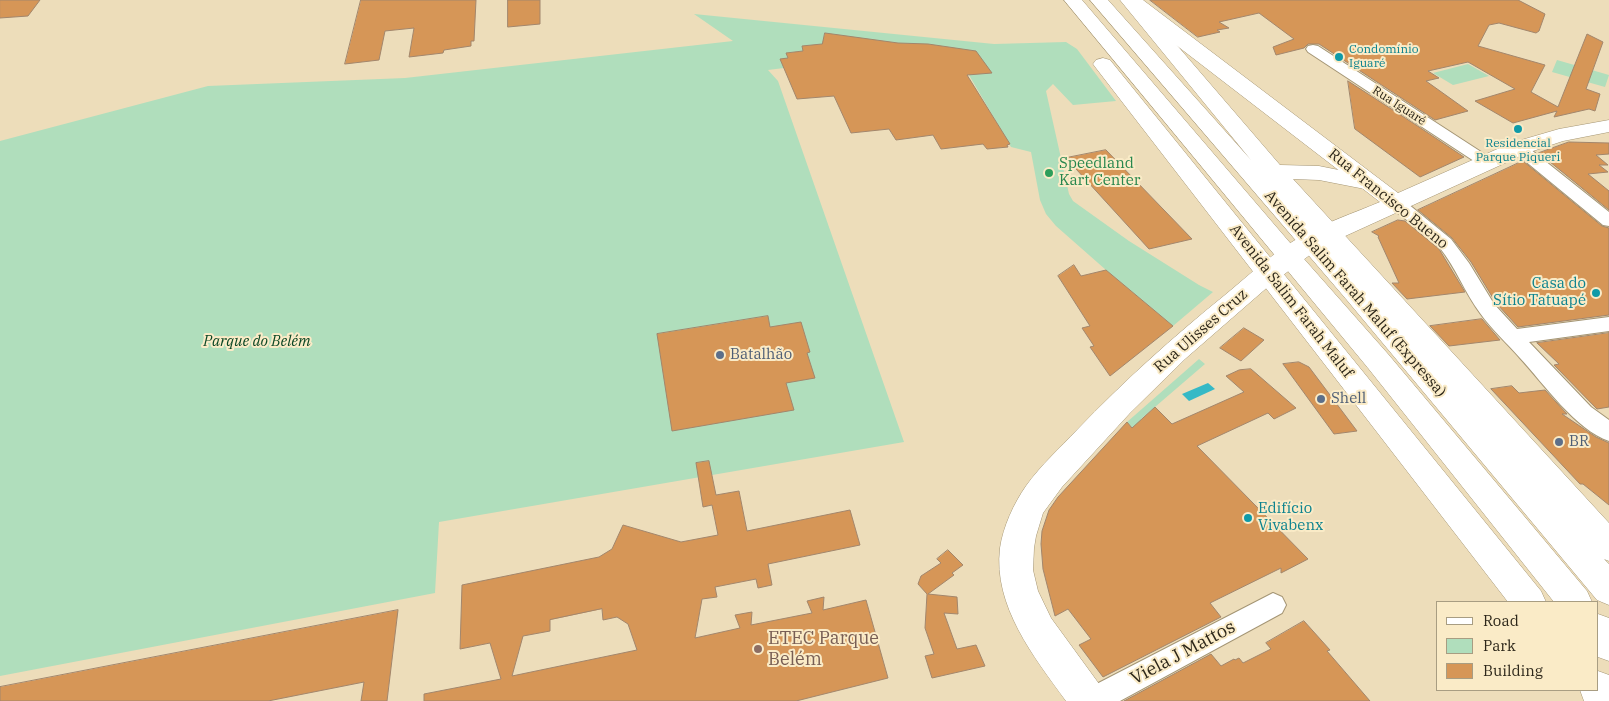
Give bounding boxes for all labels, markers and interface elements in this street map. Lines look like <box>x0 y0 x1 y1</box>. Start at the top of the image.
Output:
place label: Condomínio Iguaré <box>1349 43 1419 71</box>
marker: Condomínio Iguaré <box>1333 51 1345 63</box>
street label: Rua Iguaré <box>1369 83 1429 129</box>
marker: Residencial Parque Piqueri <box>1512 123 1524 135</box>
place label: Residencial Parque Piqueri <box>1476 137 1560 165</box>
street label: Rua Francisco Bueno <box>1324 145 1452 253</box>
place label: Speedland Kart Center <box>1059 155 1140 190</box>
marker: Speedland Kart Center <box>1043 167 1055 179</box>
street label: Avenida Salim Farah Maluf (Expressa) <box>1260 187 1450 401</box>
street label: Avenida Salim Farah Maluf <box>1225 221 1357 381</box>
place label: Casa do Sítio Tatuapé <box>1493 275 1586 310</box>
street label: Rua Ulisses Cruz <box>1151 286 1251 376</box>
marker: Casa do Sítio Tatuapé <box>1590 287 1602 299</box>
park label: Parque do Belém <box>203 333 311 351</box>
place label: Batalhão <box>730 346 792 364</box>
marker: Batalhão <box>714 349 726 361</box>
place label: Shell <box>1331 390 1366 408</box>
marker: Shell <box>1315 393 1327 405</box>
place label: BR <box>1569 433 1589 451</box>
marker: BR <box>1553 436 1565 448</box>
place label: Edifício Vivabenx <box>1258 500 1323 535</box>
marker: Edifício Vivabenx <box>1242 512 1254 524</box>
legend <box>1436 601 1599 691</box>
text: Road <box>1483 611 1519 630</box>
street label: Viela J Mattos <box>1127 616 1239 690</box>
place label: ETEC Parque Belém <box>768 628 879 670</box>
text: Park <box>1483 636 1516 655</box>
marker: ETEC Parque Belém <box>752 643 764 655</box>
text: Building <box>1483 661 1543 680</box>

